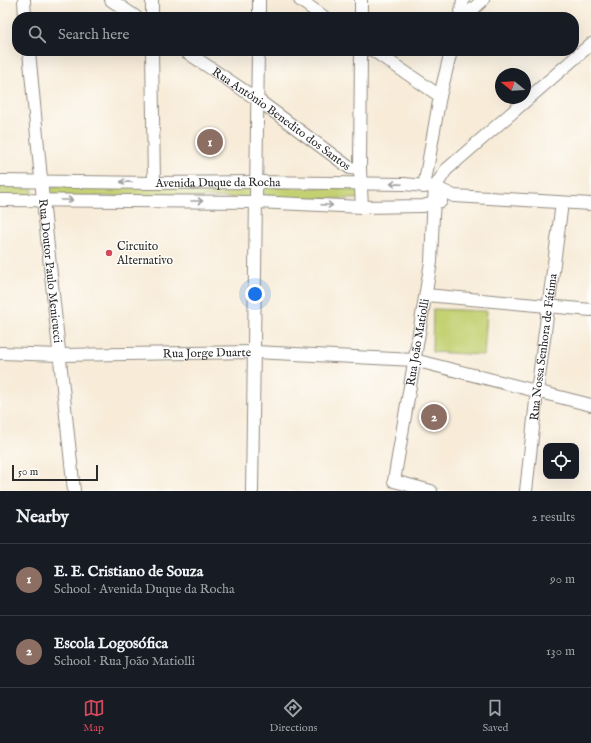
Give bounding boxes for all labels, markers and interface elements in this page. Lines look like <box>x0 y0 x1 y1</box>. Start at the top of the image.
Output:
search box <box>12 12 579 56</box>
icon: search <box>26 23 48 45</box>
text: Search here <box>58 25 129 44</box>
street label: Rua Antônio Benedito dos Santos <box>209 64 354 174</box>
north arrow <box>495 68 531 104</box>
pin: 1 <box>197 127 223 157</box>
street label: Avenida Duque da Rocha <box>154 174 281 191</box>
one-way arrow <box>120 178 133 186</box>
one-way arrow <box>390 180 403 188</box>
one-way arrow <box>60 196 73 204</box>
one-way arrow <box>190 197 203 205</box>
street label: Rua Doutor Paulo Menicucci <box>35 198 66 344</box>
one-way arrow <box>320 201 333 209</box>
place label: Circuito Alternativo <box>116 239 173 268</box>
marker: Circuito Alternativo <box>104 248 114 258</box>
street label: Rua Nossa Senhora de Fátima <box>526 272 560 421</box>
your location <box>245 284 265 304</box>
street label: Rua João Matiolli <box>403 297 432 387</box>
street label: Rua Jorge Duarte <box>163 345 252 362</box>
pin: 2 <box>421 402 447 432</box>
map controls <box>543 443 579 479</box>
button: locate <box>543 443 579 479</box>
scale bar <box>12 463 98 482</box>
text: 50 m <box>18 465 38 479</box>
text: Nearby <box>16 507 69 528</box>
text: 2 results <box>531 509 575 526</box>
text: E. E. Cristiano de Souza <box>54 562 203 581</box>
text: 1 <box>27 571 31 588</box>
text: 90 m <box>550 571 575 588</box>
text: School · Avenida Duque da Rocha <box>54 581 235 598</box>
text: Escola Logosófica <box>54 634 168 653</box>
text: 2 <box>26 643 32 660</box>
text: 130 m <box>546 643 575 660</box>
text: School · Rua João Matiolli <box>54 653 195 670</box>
tab: Map <box>83 697 105 735</box>
tab: Directions <box>270 697 317 735</box>
tab: Saved <box>482 697 508 735</box>

